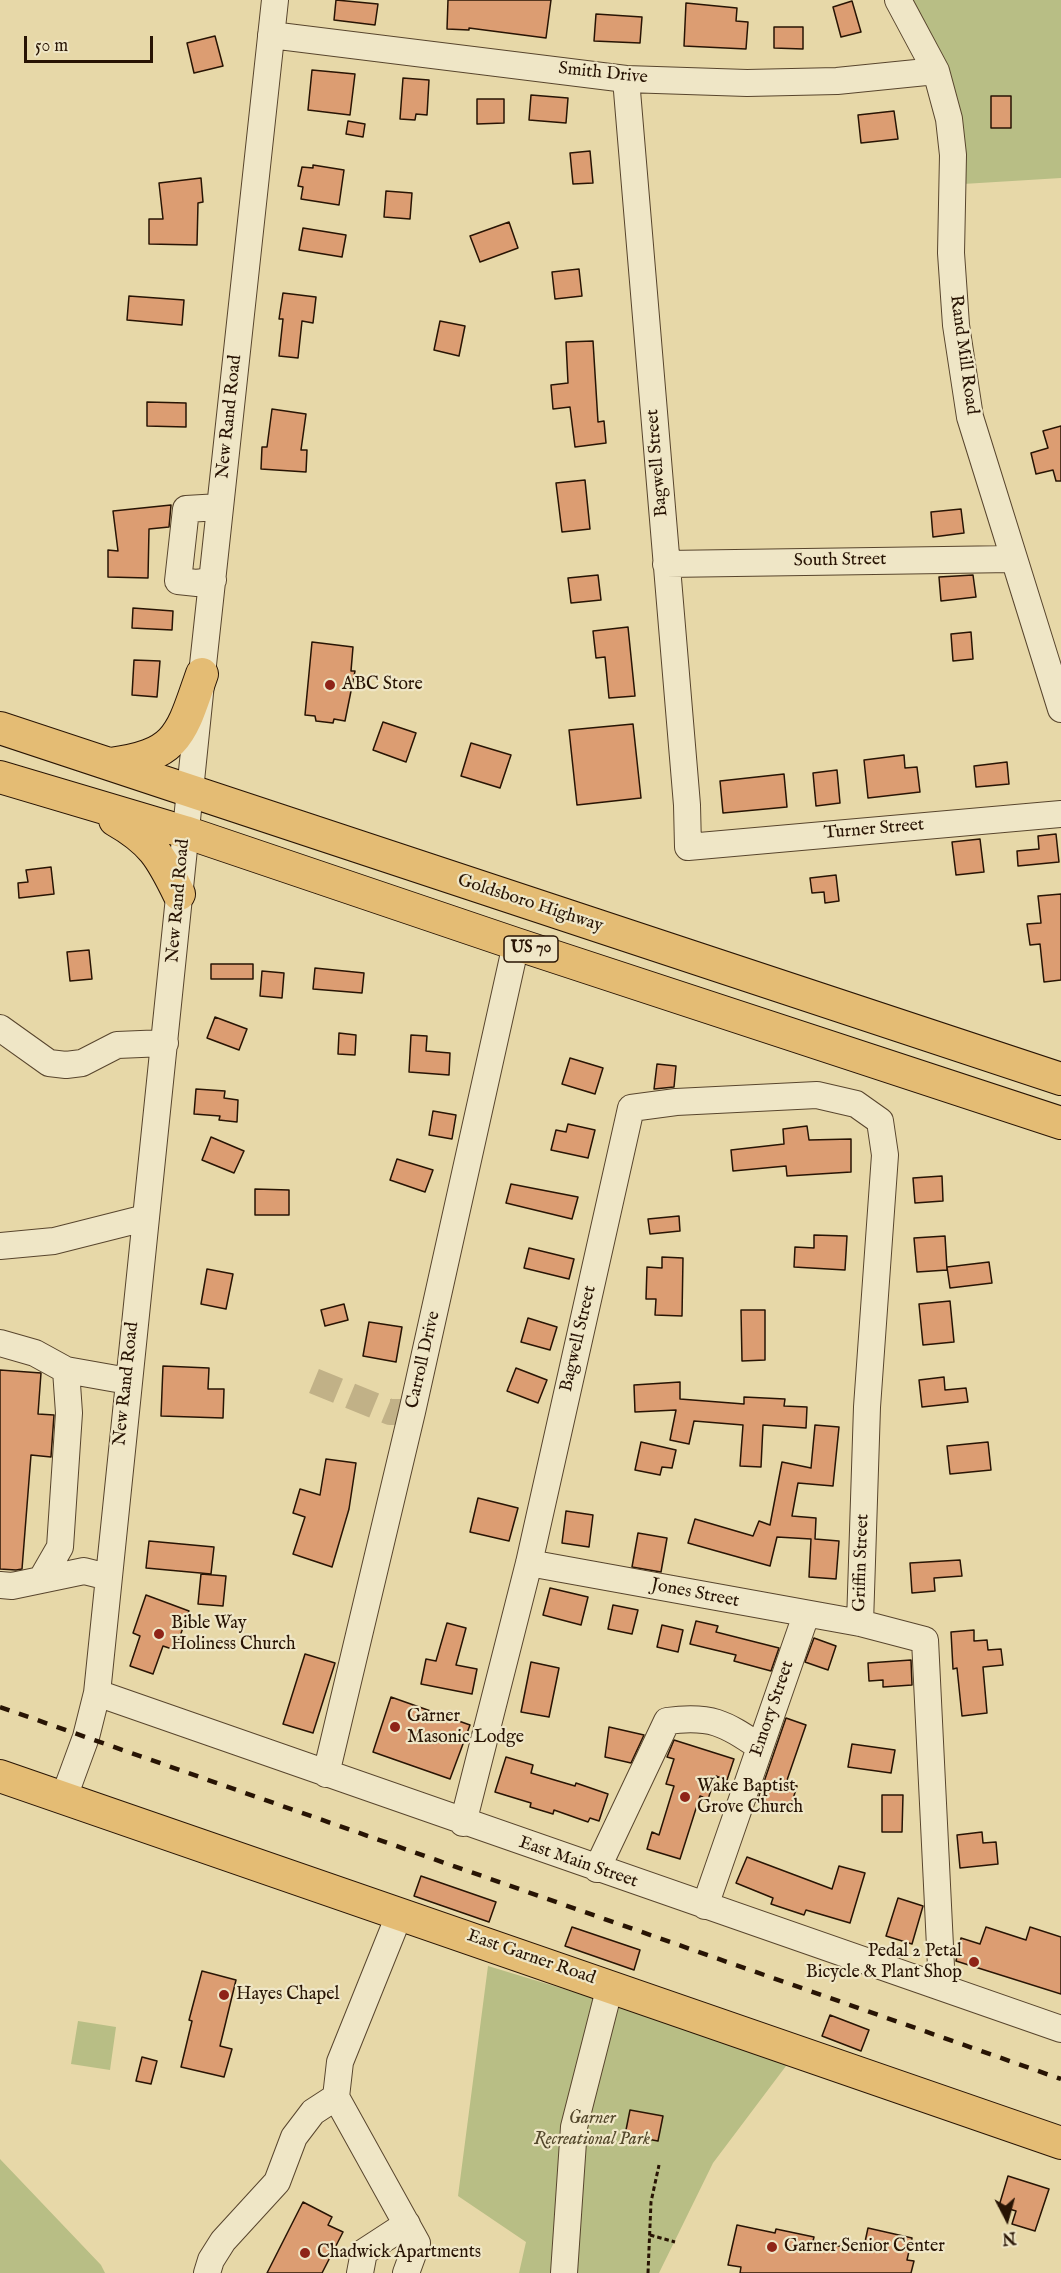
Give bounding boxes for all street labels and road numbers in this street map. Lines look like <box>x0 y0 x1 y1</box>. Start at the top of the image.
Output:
street label: Smith Drive <box>557 59 649 89</box>
street label: Rand Mill Road <box>944 294 982 416</box>
street label: New Rand Road <box>213 354 247 480</box>
street label: Bagwell Street <box>643 408 673 518</box>
street label: South Street <box>794 549 886 573</box>
street label: Turner Street <box>823 815 925 845</box>
street label: New Rand Road <box>163 838 195 964</box>
street label: Goldsboro Highway <box>454 870 606 938</box>
road number: US 70 <box>504 936 558 962</box>
street label: Bagwell Street <box>556 1284 602 1394</box>
street label: Carroll Drive <box>402 1309 446 1411</box>
street label: New Rand Road <box>110 1321 144 1447</box>
street label: Griffin Street <box>849 1514 875 1612</box>
street label: Jones Street <box>649 1575 741 1613</box>
street label: Emory Street <box>746 1658 800 1760</box>
street label: East Main Street <box>516 1833 640 1893</box>
street label: East Garner Road <box>464 1926 598 1990</box>

